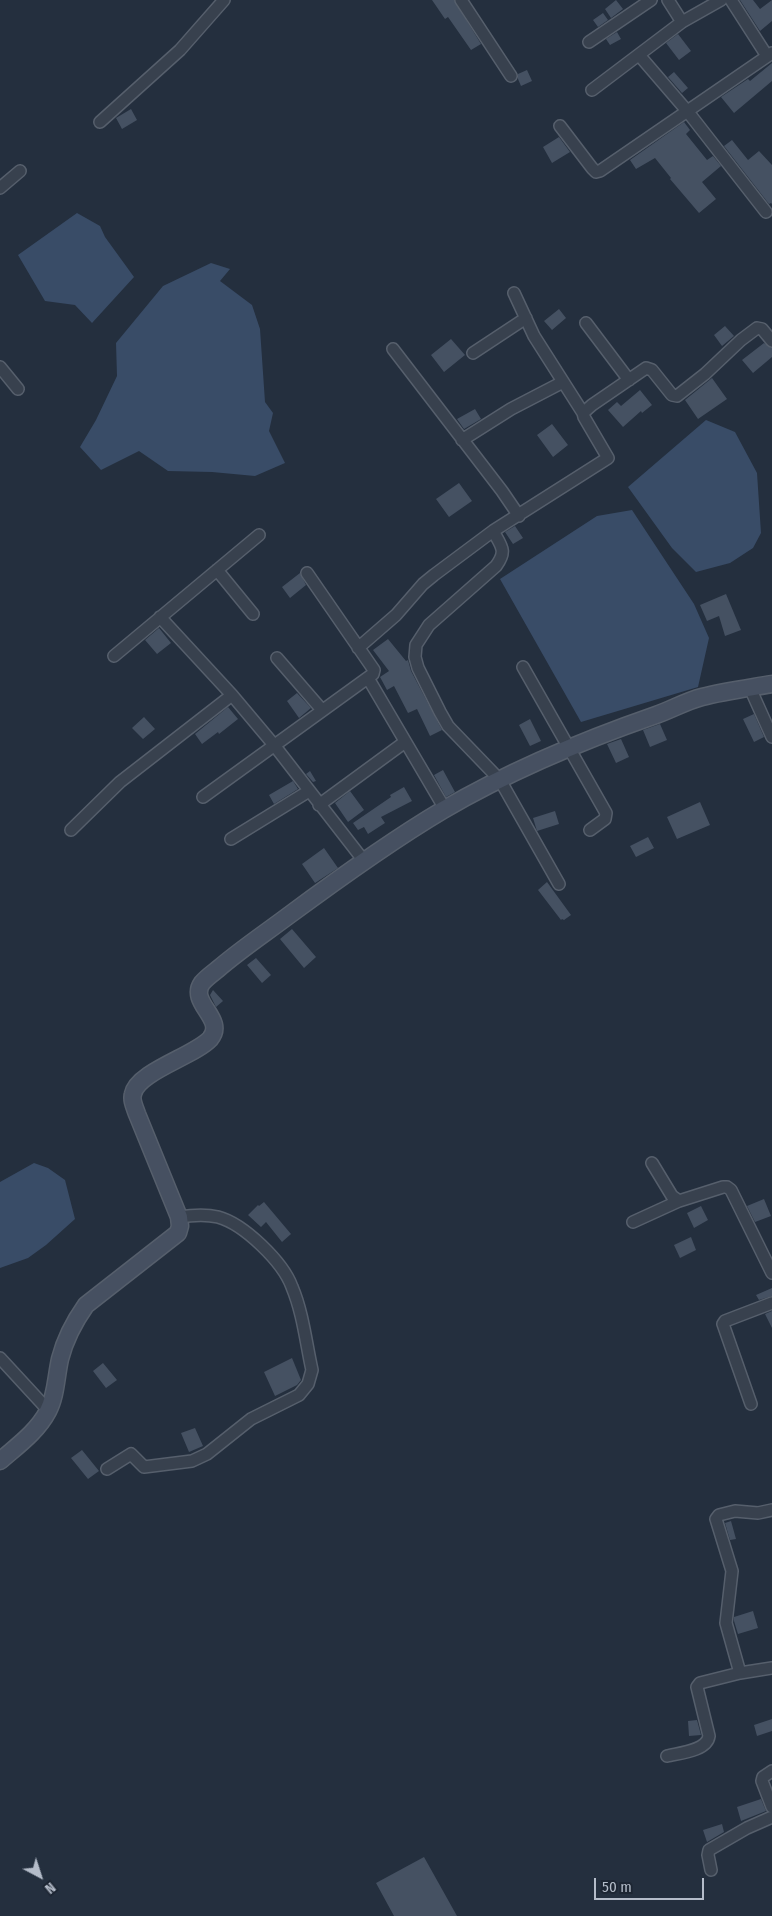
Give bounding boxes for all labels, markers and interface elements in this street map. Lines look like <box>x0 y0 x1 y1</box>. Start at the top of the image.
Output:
north arrow <box>15 1851 65 1901</box>
scale bar <box>597 1868 707 1900</box>
text: 50 m <box>602 1878 632 1896</box>
text: N <box>41 1879 59 1897</box>

